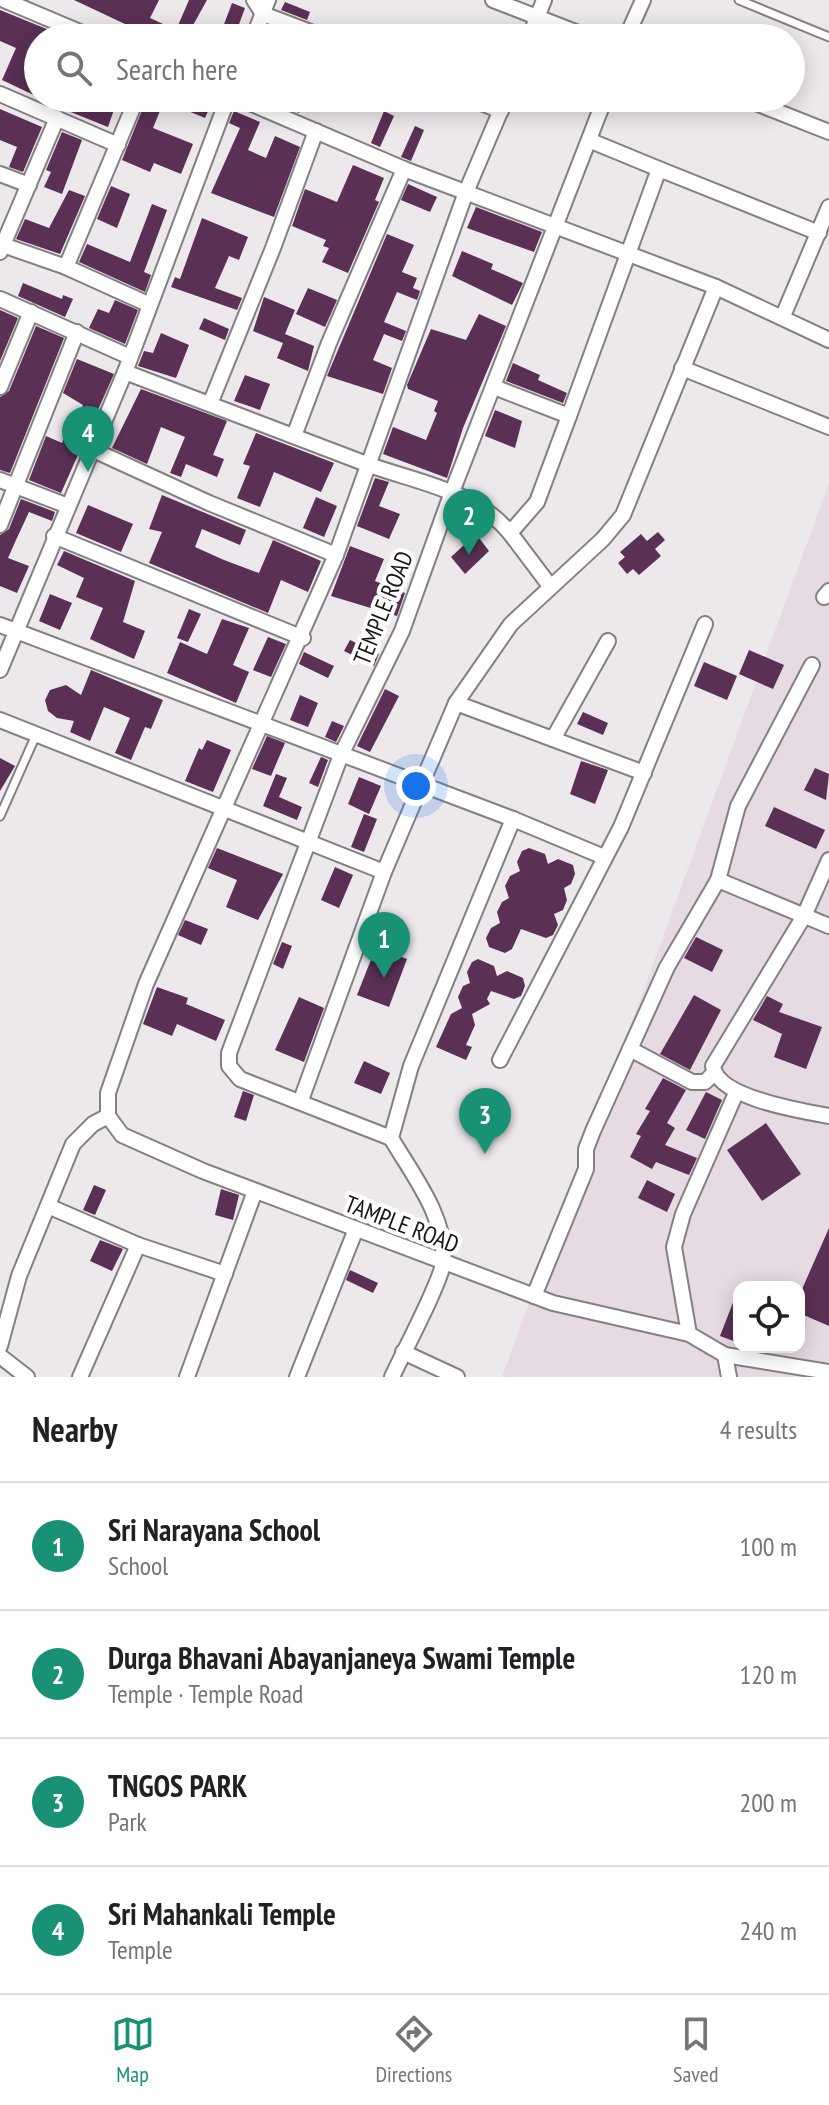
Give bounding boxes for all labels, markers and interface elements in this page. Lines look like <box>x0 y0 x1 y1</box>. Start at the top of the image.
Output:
search box <box>24 24 805 112</box>
icon: search <box>52 46 96 90</box>
text: Search here <box>116 49 238 88</box>
pin: 4 <box>62 406 114 472</box>
pin: 2 <box>443 489 495 555</box>
street label: TEMPLE ROAD <box>346 547 420 669</box>
your location <box>396 766 436 806</box>
pin: 1 <box>358 912 410 978</box>
pin: 3 <box>459 1088 511 1154</box>
street label: TAMPLE ROAD <box>341 1188 463 1260</box>
map controls <box>733 1281 805 1353</box>
button: locate <box>733 1281 805 1353</box>
text: Nearby <box>32 1407 117 1451</box>
text: 4 results <box>720 1413 797 1446</box>
text: Sri Narayana School <box>108 1510 320 1549</box>
text: 1 <box>52 1530 64 1563</box>
text: 100 m <box>739 1530 797 1563</box>
text: School <box>108 1549 168 1582</box>
text: Durga Bhavani Abayanjaneya Swami Temple <box>108 1638 575 1677</box>
text: 2 <box>52 1658 64 1691</box>
text: 120 m <box>739 1658 797 1691</box>
text: Temple · Temple Road <box>108 1677 303 1710</box>
text: TNGOS PARK <box>108 1766 247 1805</box>
text: 3 <box>52 1786 64 1819</box>
text: 200 m <box>739 1786 797 1819</box>
text: Park <box>108 1805 147 1838</box>
text: Sri Mahankali Temple <box>108 1894 336 1933</box>
text: 4 <box>52 1914 64 1947</box>
text: 240 m <box>739 1914 797 1947</box>
text: Temple <box>108 1933 173 1966</box>
tab: Map <box>111 2012 155 2088</box>
tab: Directions <box>376 2012 452 2088</box>
tab: Saved <box>673 2012 718 2088</box>

